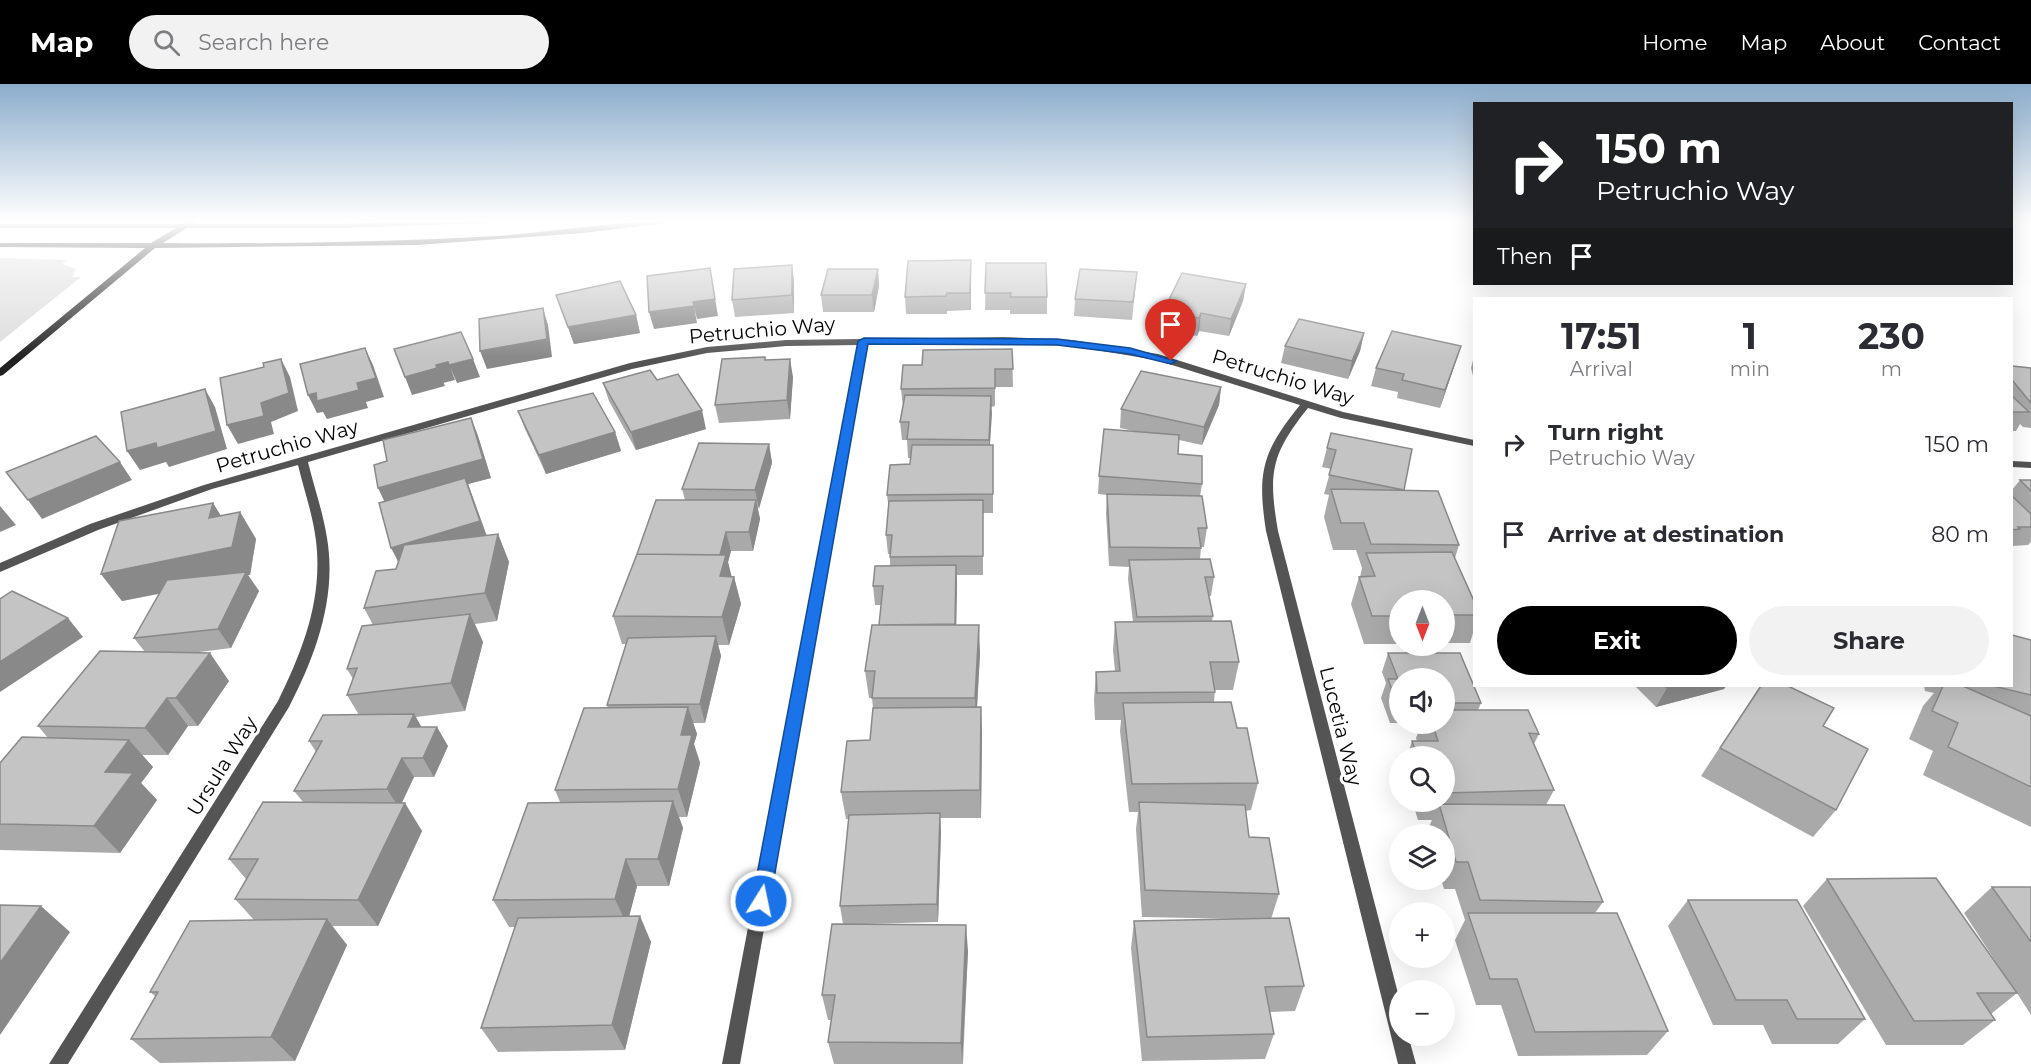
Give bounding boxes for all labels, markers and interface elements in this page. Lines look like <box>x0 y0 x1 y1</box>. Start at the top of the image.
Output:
search box <box>129 15 549 69</box>
text: Map <box>30 25 93 59</box>
icon: search <box>150 26 183 59</box>
text: Search here <box>198 29 329 56</box>
text: Home <box>1642 30 1707 55</box>
text: Map <box>1740 30 1787 55</box>
text: About <box>1820 30 1885 55</box>
text: Contact <box>1918 30 2001 55</box>
text: 150 m <box>1596 122 1722 174</box>
icon: right <box>1497 126 1575 204</box>
text: Petruchio Way <box>1596 174 1794 207</box>
icon: arrive <box>1565 240 1598 273</box>
text: Then <box>1497 243 1553 270</box>
pin <box>1145 299 1196 361</box>
icon: arrive <box>1154 308 1187 341</box>
street label: Petruchio Way <box>688 312 836 348</box>
text: 17:51 <box>1561 314 1642 358</box>
text: 1 <box>1743 314 1757 358</box>
text: 230 <box>1858 314 1925 358</box>
street label: Petruchio Way <box>1209 344 1357 410</box>
text: Arrival <box>1570 357 1633 381</box>
text: min <box>1730 357 1770 381</box>
text: m <box>1881 357 1902 381</box>
street label: Petruchio Way <box>213 414 361 478</box>
text: Turn right <box>1548 419 1663 446</box>
icon: right <box>1497 428 1530 461</box>
text: 150 m <box>1925 431 1989 458</box>
text: Petruchio Way <box>1548 446 1695 470</box>
icon: arrive <box>1497 518 1530 551</box>
text: Arrive at destination <box>1548 521 1784 548</box>
text: 80 m <box>1931 521 1989 548</box>
north arrow <box>1389 590 1455 656</box>
map controls <box>1389 590 1455 1046</box>
button: Exit <box>1497 606 1737 675</box>
button: Share <box>1749 606 1989 675</box>
street label: Lucetia Way <box>1315 664 1367 788</box>
button: sound <box>1389 668 1455 734</box>
street label: Ursula Way <box>182 712 262 820</box>
button: search <box>1389 746 1455 812</box>
button: layers <box>1389 824 1455 890</box>
position arrow <box>729 869 793 933</box>
button: + <box>1389 902 1455 968</box>
button: − <box>1389 980 1455 1046</box>

